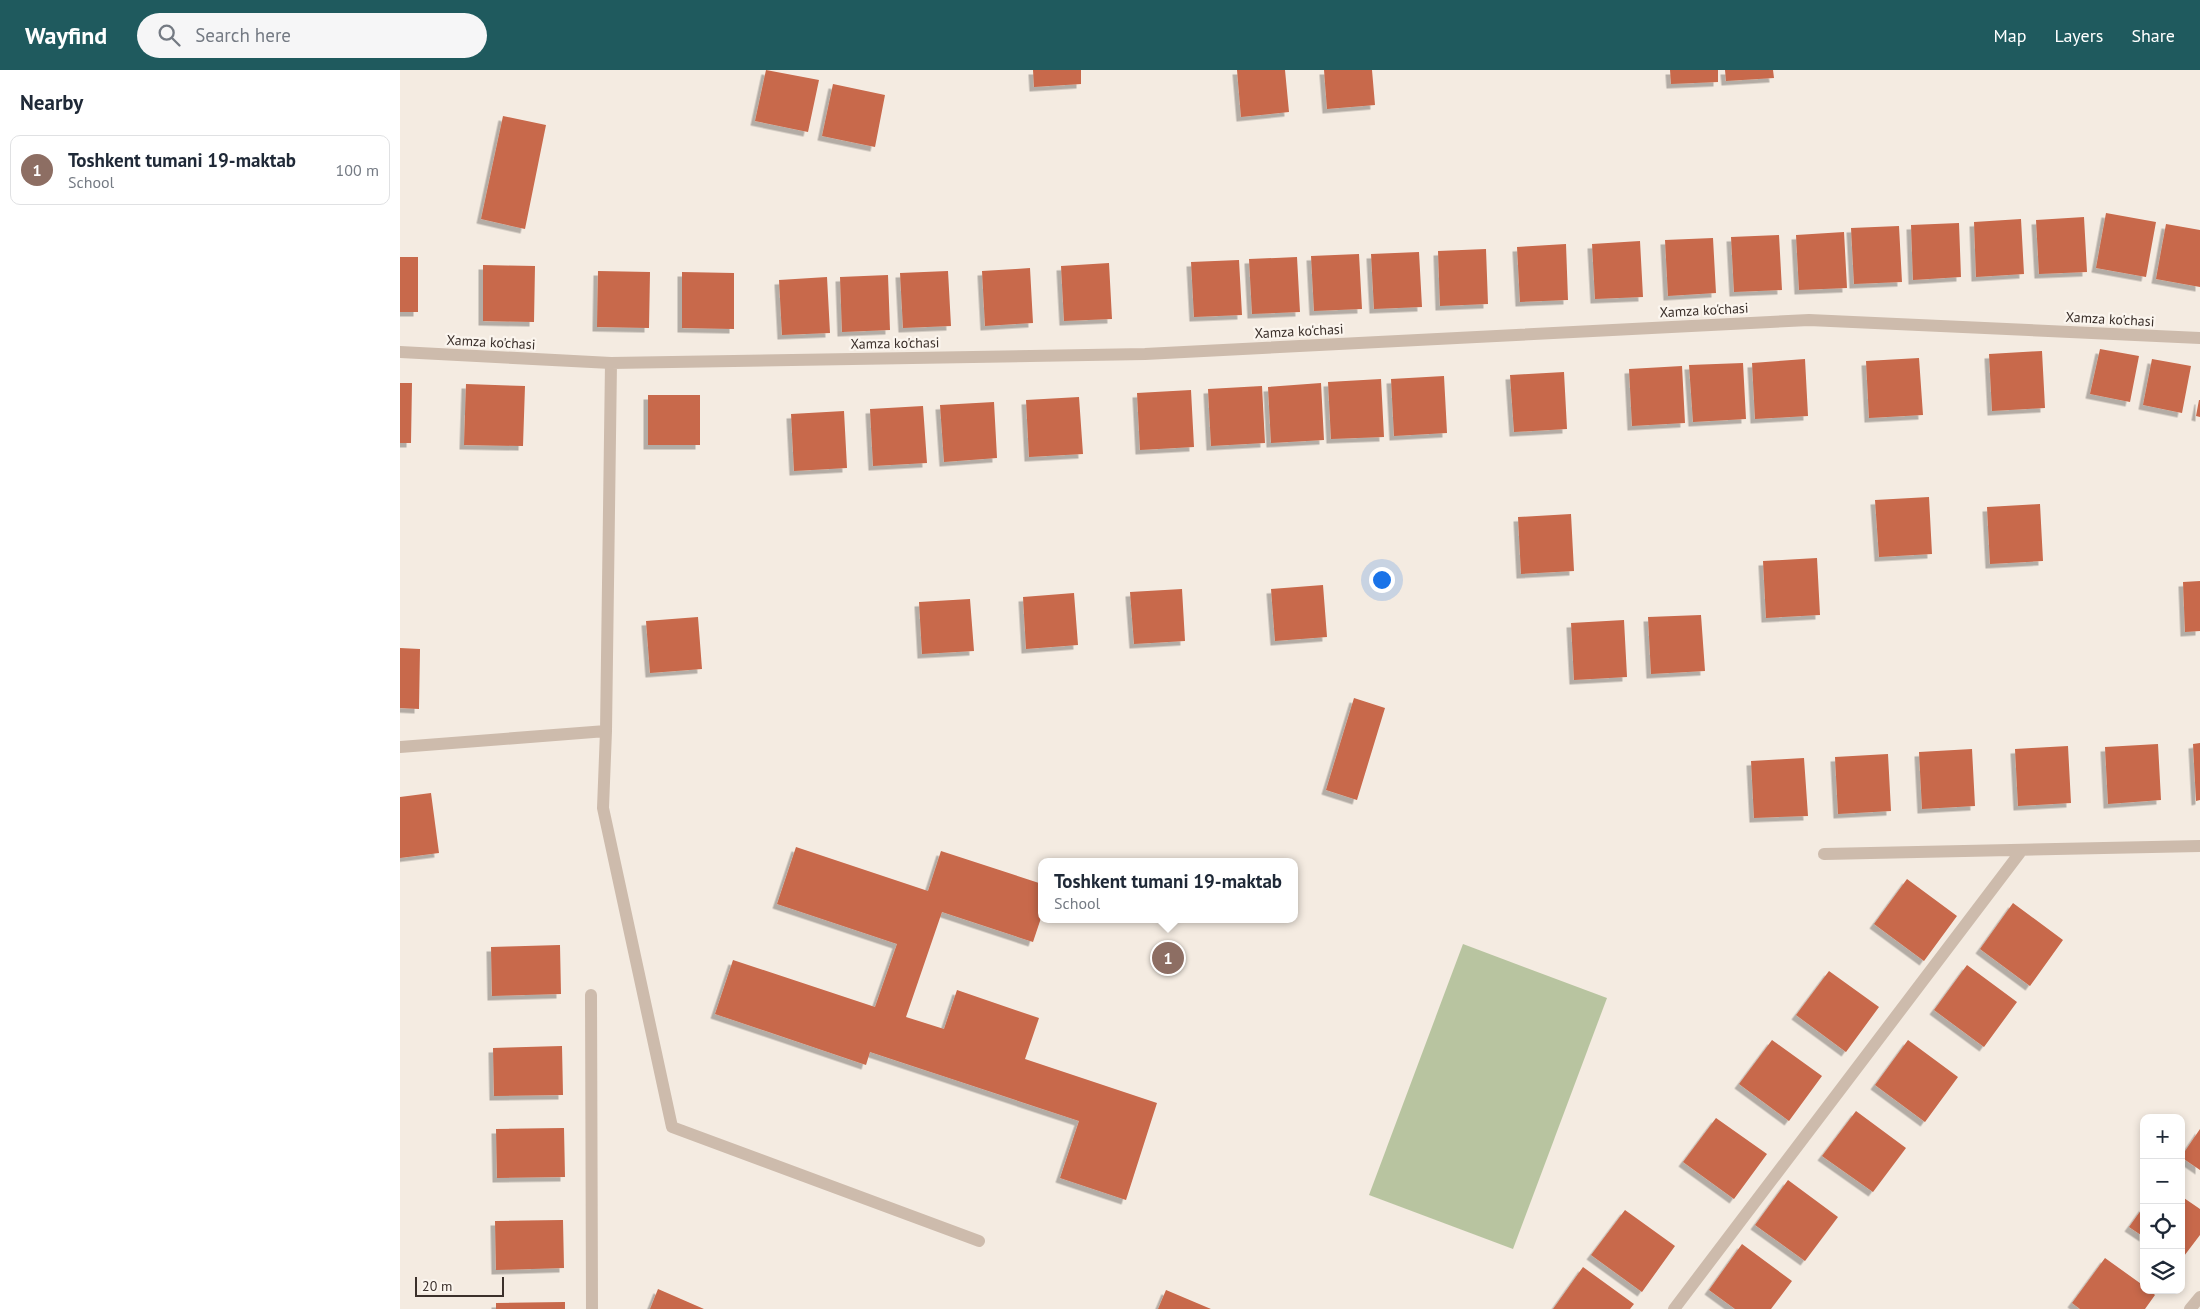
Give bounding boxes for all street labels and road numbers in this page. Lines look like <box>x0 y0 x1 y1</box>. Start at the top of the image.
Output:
street label: Xamza ko'chasi <box>1659 299 1749 321</box>
street label: Xamza ko'chasi <box>2065 308 2155 330</box>
street label: Xamza ko'chasi <box>1254 320 1344 342</box>
street label: Xamza ko'chasi <box>446 331 536 353</box>
street label: Xamza ko'chasi <box>850 333 940 353</box>

